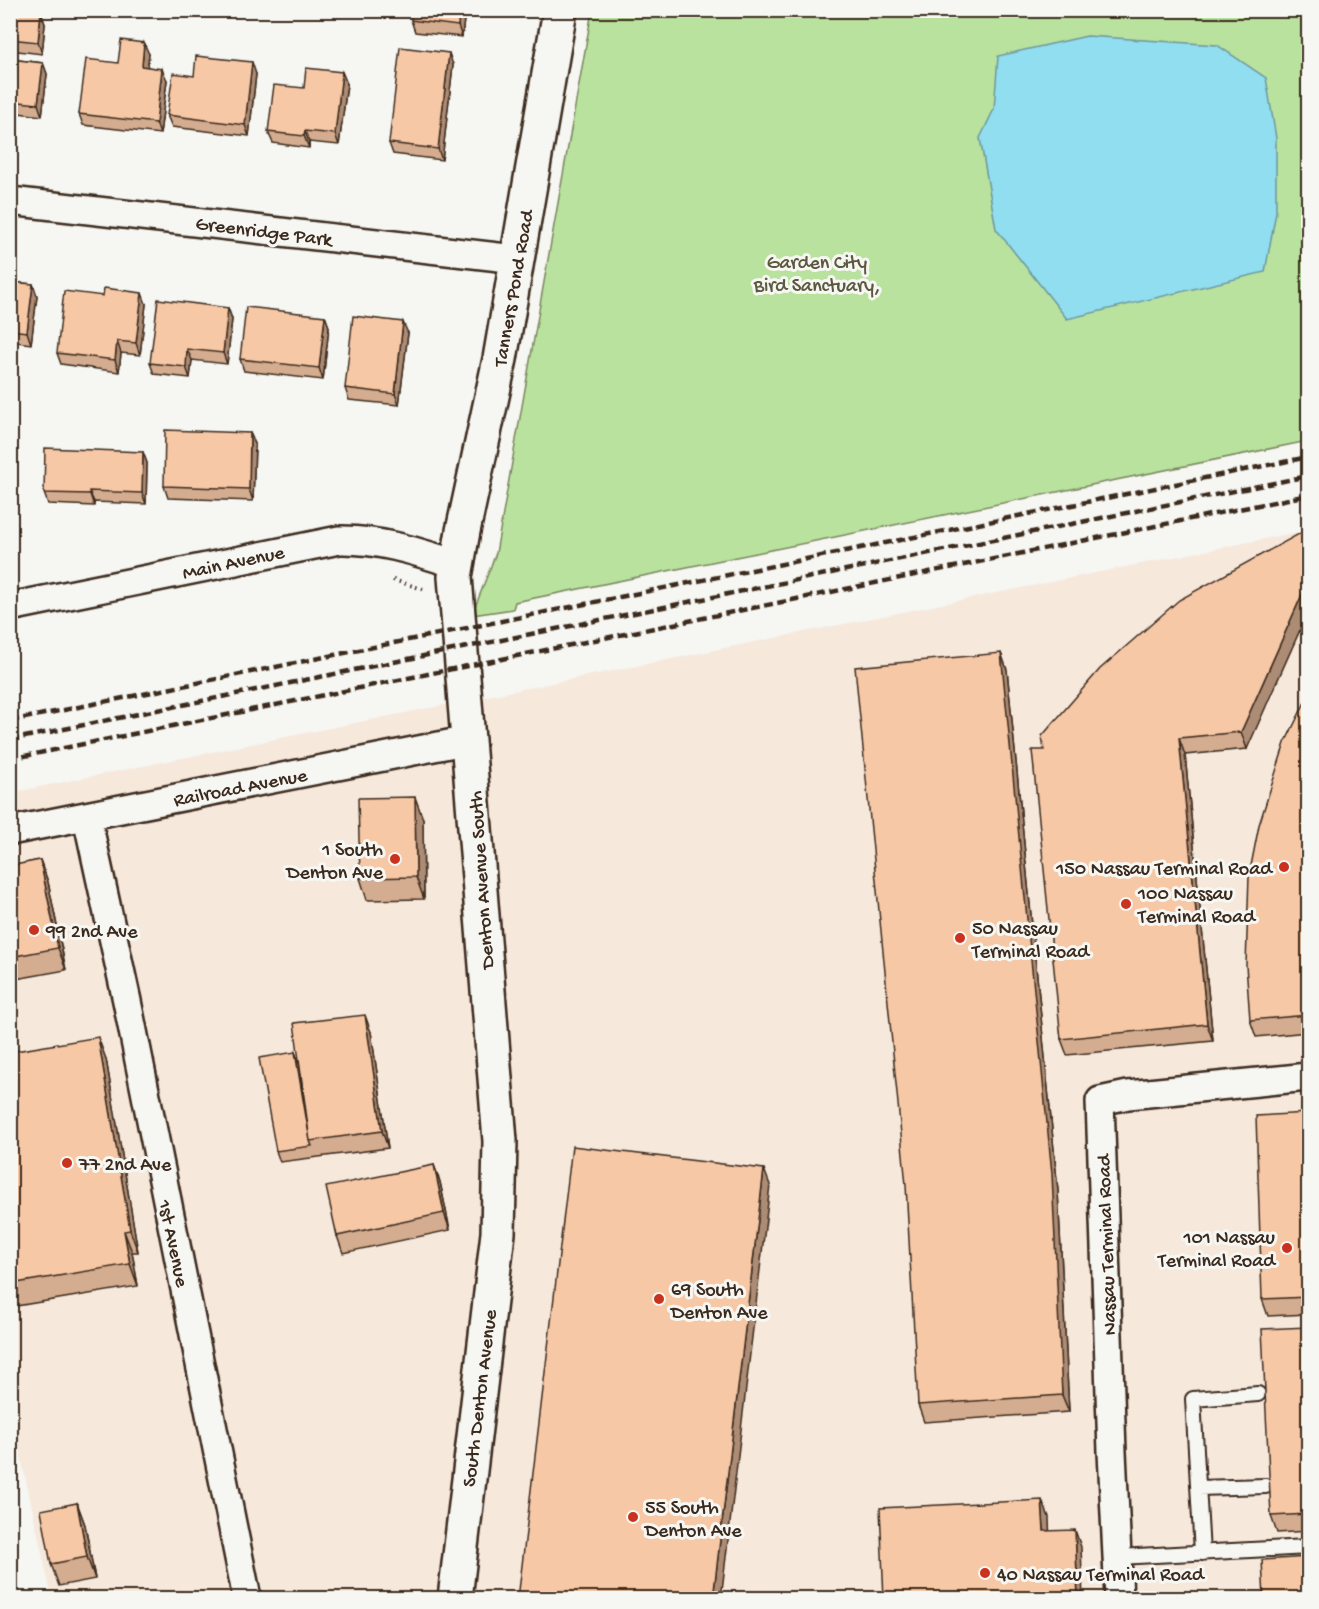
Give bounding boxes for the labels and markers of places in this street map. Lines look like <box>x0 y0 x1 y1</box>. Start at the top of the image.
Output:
place label: 1 South Denton Ave <box>284 840 384 886</box>
marker: 1 South Denton Ave <box>388 852 402 866</box>
place label: 150 Nassau Terminal Road <box>1055 859 1274 882</box>
marker: 150 Nassau Terminal Road <box>1277 860 1291 874</box>
place label: 100 Nassau Terminal Road <box>1137 884 1257 930</box>
marker: 100 Nassau Terminal Road <box>1119 897 1133 911</box>
place label: 50 Nassau Terminal Road <box>971 919 1091 965</box>
place label: 99 2nd Ave <box>45 922 138 945</box>
marker: 99 2nd Ave <box>27 923 41 937</box>
marker: 50 Nassau Terminal Road <box>953 931 967 945</box>
place label: 77 2nd Ave <box>78 1155 172 1178</box>
marker: 77 2nd Ave <box>60 1156 74 1170</box>
place label: 101 Nassau Terminal Road <box>1157 1228 1277 1274</box>
marker: 101 Nassau Terminal Road <box>1280 1241 1294 1255</box>
place label: 69 South Denton Ave <box>669 1280 768 1326</box>
marker: 69 South Denton Ave <box>652 1292 666 1306</box>
place label: 55 South Denton Ave <box>643 1498 742 1544</box>
marker: 55 South Denton Ave <box>626 1510 640 1524</box>
place label: 40 Nassau Terminal Road <box>997 1565 1206 1588</box>
marker: 40 Nassau Terminal Road <box>978 1566 992 1580</box>

